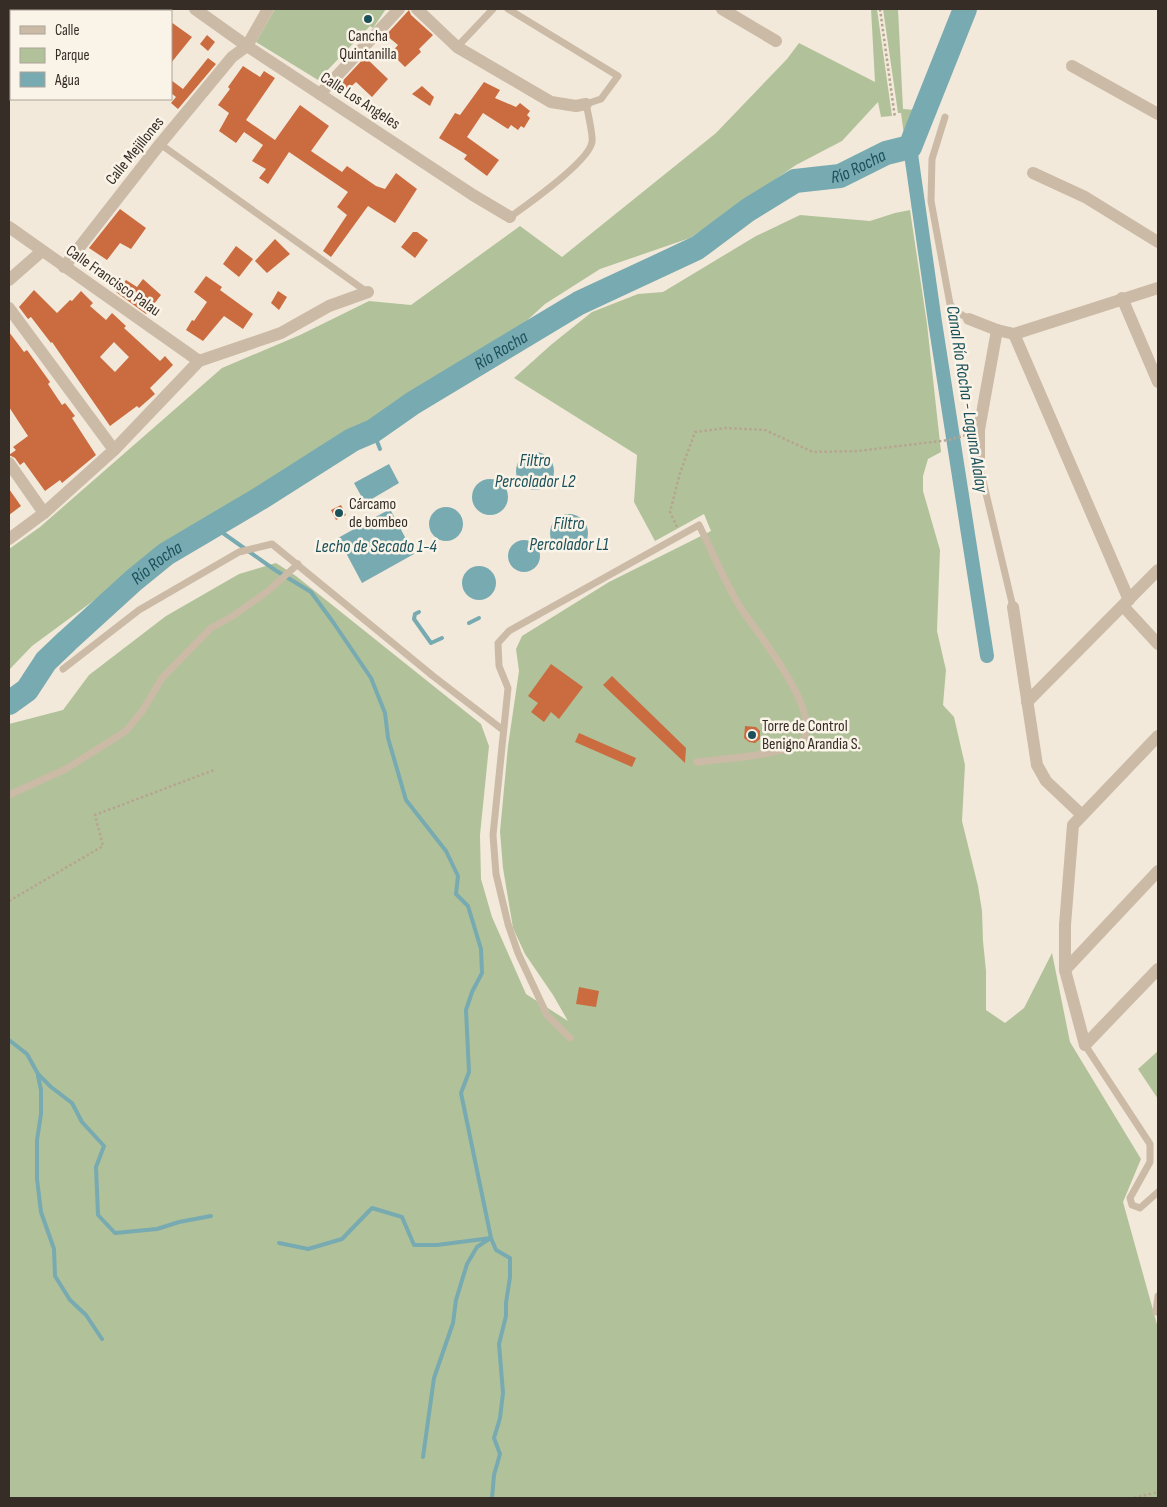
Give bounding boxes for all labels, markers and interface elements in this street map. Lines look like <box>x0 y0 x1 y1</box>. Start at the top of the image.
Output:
legend <box>10 10 172 100</box>
marker: Cancha Quintanilla <box>362 13 374 25</box>
text: Calle <box>55 21 79 40</box>
place label: Cancha Quintanilla <box>339 27 397 64</box>
text: Parque <box>55 46 90 65</box>
street label: Calle Los Angeles <box>317 68 404 134</box>
text: Agua <box>54 71 80 90</box>
street label: Calle Mejillones <box>102 113 168 189</box>
water label: Río Rocha <box>830 144 890 187</box>
street label: Calle Francisco Palau <box>62 241 164 321</box>
water label: Canal Río Rocha - Laguna Alalay <box>942 304 992 495</box>
water label: Río Rocha <box>470 326 532 374</box>
water label: Filtro Percolador L2 <box>495 450 576 492</box>
place label: Cárcamo de bombeo <box>349 495 408 532</box>
marker: Cárcamo de bombeo <box>333 507 345 519</box>
water label: Filtro Percolador L1 <box>529 513 609 555</box>
water label: Río Rocha <box>127 536 186 589</box>
water label: Lecho de Secado 1-4 <box>315 536 438 557</box>
place label: Torre de Control Benigno Arandia S. <box>762 717 861 754</box>
marker: Torre de Control Benigno Arandia S. <box>746 729 758 741</box>

